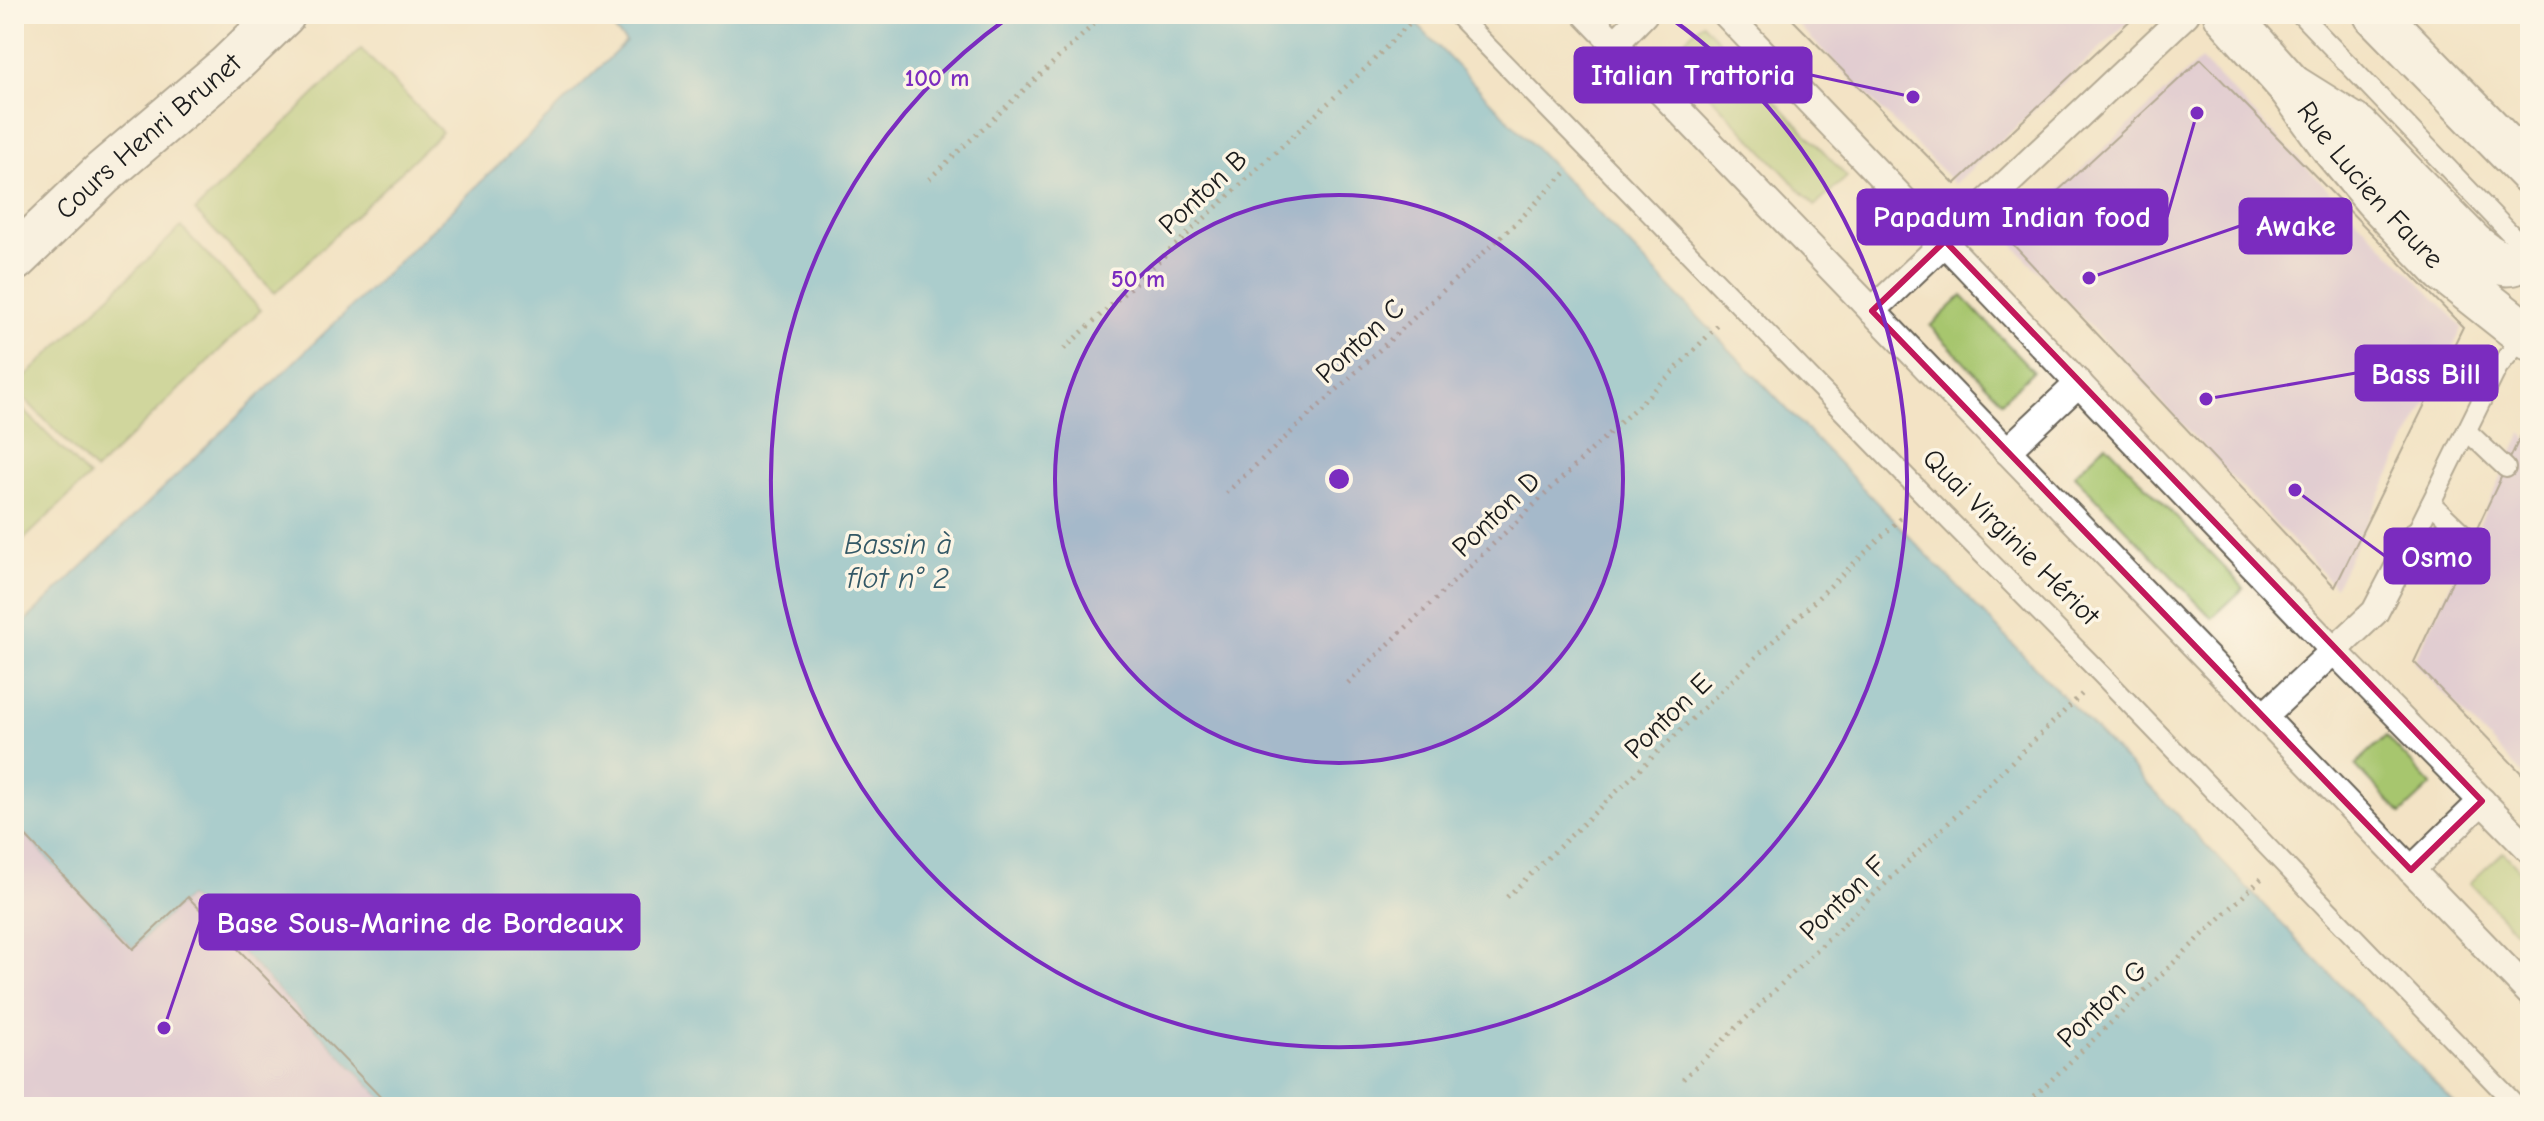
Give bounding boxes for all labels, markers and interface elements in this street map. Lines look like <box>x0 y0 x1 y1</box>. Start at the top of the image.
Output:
street label: Cours Henri Brunet <box>49 46 248 226</box>
callout: Italian Trattoria <box>1575 48 1811 102</box>
text: Italian Trattoria <box>1591 58 1795 93</box>
text: 100 m <box>905 64 969 92</box>
street label: Rue Lucien Faure <box>2290 96 2450 275</box>
street label: Ponton B <box>1152 143 1254 241</box>
callout: Papadum Indian food <box>1858 190 2167 244</box>
callout: Awake <box>2240 199 2351 253</box>
text: Papadum Indian food <box>1873 200 2151 235</box>
text: Awake <box>2256 209 2336 244</box>
text: 50 m <box>1111 265 1165 293</box>
street label: Ponton C <box>1309 292 1411 390</box>
callout: Bass Bill <box>2356 346 2497 400</box>
text: Bass Bill <box>2371 357 2481 392</box>
street label: Quai Virginie Hériot <box>1916 442 2107 633</box>
centre of rings <box>1325 465 1353 493</box>
street label: Ponton D <box>1446 465 1546 563</box>
water label: Bassin à flot n° 2 <box>844 527 952 596</box>
callout: Osmo <box>2385 529 2489 583</box>
text: Osmo <box>2401 540 2473 575</box>
street label: Ponton E <box>1618 667 1718 765</box>
street label: Ponton F <box>1793 849 1893 947</box>
callout: Base Sous-Marine de Bordeaux <box>200 895 639 949</box>
text: Base Sous-Marine de Bordeaux <box>217 906 624 941</box>
street label: Ponton G <box>2051 954 2153 1054</box>

